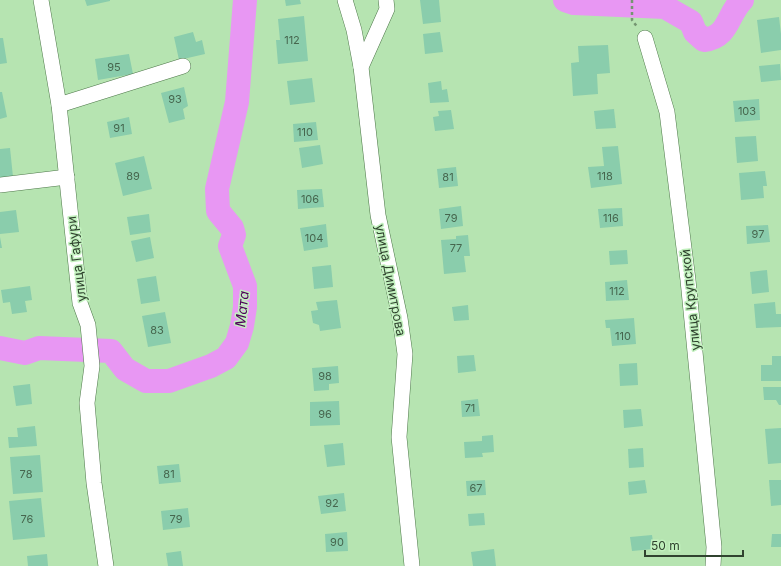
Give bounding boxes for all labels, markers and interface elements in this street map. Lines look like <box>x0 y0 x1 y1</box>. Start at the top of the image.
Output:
house number: 112 <box>284 33 300 47</box>
house number: 95 <box>107 60 121 74</box>
house number: 93 <box>168 92 182 106</box>
house number: 103 <box>738 104 756 118</box>
house number: 91 <box>113 121 125 135</box>
house number: 110 <box>297 125 313 139</box>
house number: 89 <box>126 169 140 183</box>
house number: 118 <box>597 169 613 183</box>
house number: 81 <box>442 170 454 184</box>
house number: 106 <box>301 192 319 206</box>
house number: 79 <box>445 211 458 225</box>
house number: 116 <box>603 211 619 225</box>
street label: улица Гафури <box>63 215 89 303</box>
street label: улица Димитрова <box>372 223 410 337</box>
house number: 97 <box>752 227 764 241</box>
house number: 104 <box>305 231 323 245</box>
house number: 77 <box>450 241 462 255</box>
street label: улица Крупской <box>677 249 703 351</box>
house number: 112 <box>609 284 625 298</box>
water label: Мата <box>231 290 252 328</box>
house number: 83 <box>150 323 164 337</box>
house number: 110 <box>615 329 631 343</box>
house number: 98 <box>318 369 332 383</box>
house number: 71 <box>465 401 475 415</box>
house number: 96 <box>318 407 332 421</box>
house number: 78 <box>20 467 33 481</box>
house number: 81 <box>163 467 175 481</box>
house number: 67 <box>469 481 483 495</box>
house number: 92 <box>325 496 339 510</box>
house number: 76 <box>21 512 34 526</box>
house number: 79 <box>170 512 183 526</box>
scale bar <box>645 532 743 558</box>
house number: 90 <box>330 535 344 549</box>
text: 50 m <box>651 538 680 553</box>

